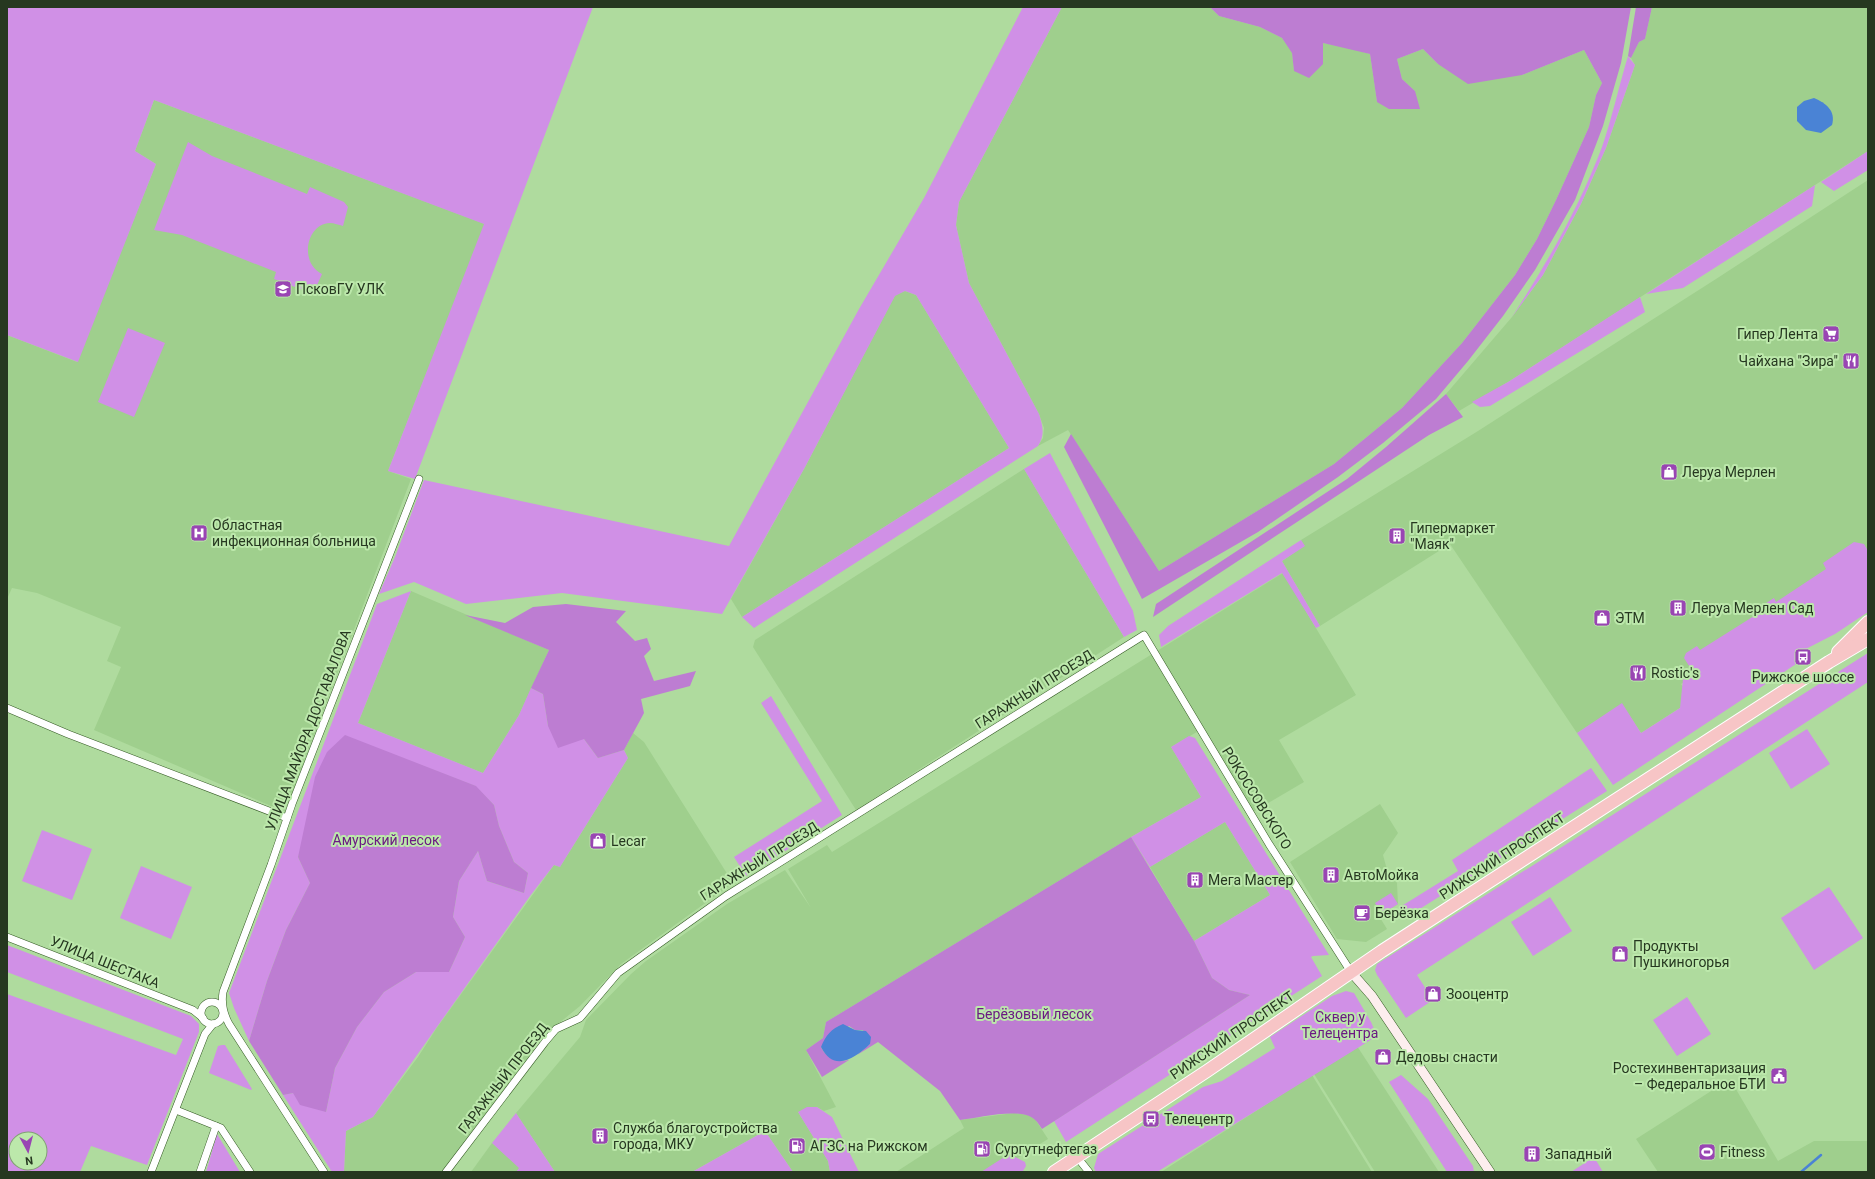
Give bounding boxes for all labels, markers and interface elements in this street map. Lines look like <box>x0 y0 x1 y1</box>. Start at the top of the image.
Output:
school or university icon: ПсковГУ УЛК <box>273 279 293 299</box>
place label: ПсковГУ УЛК <box>296 281 384 297</box>
supermarket icon: Гипер Лента <box>1821 324 1841 344</box>
place label: Гипер Лента <box>1737 326 1818 342</box>
restaurant icon: Чайхана "Зира" <box>1841 351 1861 371</box>
place label: Чайхана "Зира" <box>1739 353 1838 369</box>
shop icon: Леруа Мерлен <box>1659 462 1679 482</box>
place label: Леруа Мерлен <box>1682 464 1776 480</box>
place label: Областная инфекционная больница <box>212 517 376 549</box>
place label: Гипермаркет "Маяк" <box>1410 520 1495 552</box>
hospital icon: Областная инфекционная больница <box>189 523 209 543</box>
building icon: Гипермаркет "Маяк" <box>1387 526 1407 546</box>
building icon: Леруа Мерлен Сад <box>1668 598 1688 618</box>
place label: Леруа Мерлен Сад <box>1691 600 1814 616</box>
shop icon: ЭТМ <box>1592 608 1612 628</box>
place label: ЭТМ <box>1615 610 1645 626</box>
street label: УЛИЦА МАЙОРА ДОСТАВАЛОВА <box>262 627 354 833</box>
street label: ГАРАЖНЫЙ ПРОЕЗД <box>972 646 1096 732</box>
bus stop icon: Рижское шоссе <box>1793 647 1813 667</box>
restaurant icon: Rostic's <box>1628 663 1648 683</box>
place label: Rostic's <box>1651 665 1699 681</box>
place label: Рижское шоссе <box>1752 669 1854 685</box>
street label: РОКОССОВСКОГО <box>1219 744 1295 852</box>
street label: РИЖСКИЙ ПРОСПЕКТ <box>1436 809 1568 902</box>
street label: ГАРАЖНЫЙ ПРОЕЗД <box>697 818 821 904</box>
shop icon: Lecar <box>588 831 608 851</box>
park label: Амурский лесок <box>333 832 440 848</box>
place label: Lecar <box>611 833 646 849</box>
building icon: АвтоМойка <box>1321 865 1341 885</box>
place label: АвтоМойка <box>1344 867 1419 883</box>
building icon: Мега Мастер <box>1185 870 1205 890</box>
place label: Мега Мастер <box>1208 872 1293 888</box>
cafe icon: Берёзка <box>1352 903 1372 923</box>
place label: Берёзка <box>1375 905 1429 921</box>
street label: УЛИЦА ШЕСТАКА <box>48 933 162 991</box>
place label: Продукты Пушкиногорья <box>1633 938 1730 970</box>
shop icon: Продукты Пушкиногорья <box>1610 944 1630 964</box>
shop icon: Зооцентр <box>1423 984 1443 1004</box>
place label: Зооцентр <box>1446 986 1509 1002</box>
street label: РИЖСКИЙ ПРОСПЕКТ <box>1167 987 1297 1082</box>
park label: Берёзовый лесок <box>976 1006 1092 1022</box>
park label: Сквер у Телецентра <box>1302 1009 1378 1041</box>
street label: ГАРАЖНЫЙ ПРОЕЗД <box>455 1019 551 1137</box>
shop icon: Дедовы снасти <box>1373 1047 1393 1067</box>
place label: Дедовы снасти <box>1396 1049 1498 1065</box>
place label: Ростехинвентаризация – Федеральное БТИ <box>1613 1060 1766 1092</box>
public building icon: Ростехинвентаризация – Федеральное БТИ <box>1769 1066 1789 1086</box>
bus stop icon: Телецентр <box>1141 1109 1161 1129</box>
place label: Телецентр <box>1164 1111 1233 1127</box>
place label: Служба благоустройства города, МКУ <box>613 1120 778 1152</box>
building icon: Служба благоустройства города, МКУ <box>590 1126 610 1146</box>
north arrow <box>8 1131 48 1171</box>
fuel station icon: АГЗС на Рижском <box>787 1136 807 1156</box>
place label: АГЗС на Рижском <box>810 1138 928 1154</box>
fuel station icon: Сургутнефтегаз <box>972 1139 992 1159</box>
place label: Сургутнефтегаз <box>995 1141 1097 1157</box>
sports icon: Fitness <box>1697 1142 1717 1162</box>
building icon: Западный <box>1522 1144 1542 1164</box>
place label: Fitness <box>1720 1144 1765 1160</box>
place label: Западный <box>1545 1146 1612 1162</box>
text: N <box>24 1154 34 1167</box>

